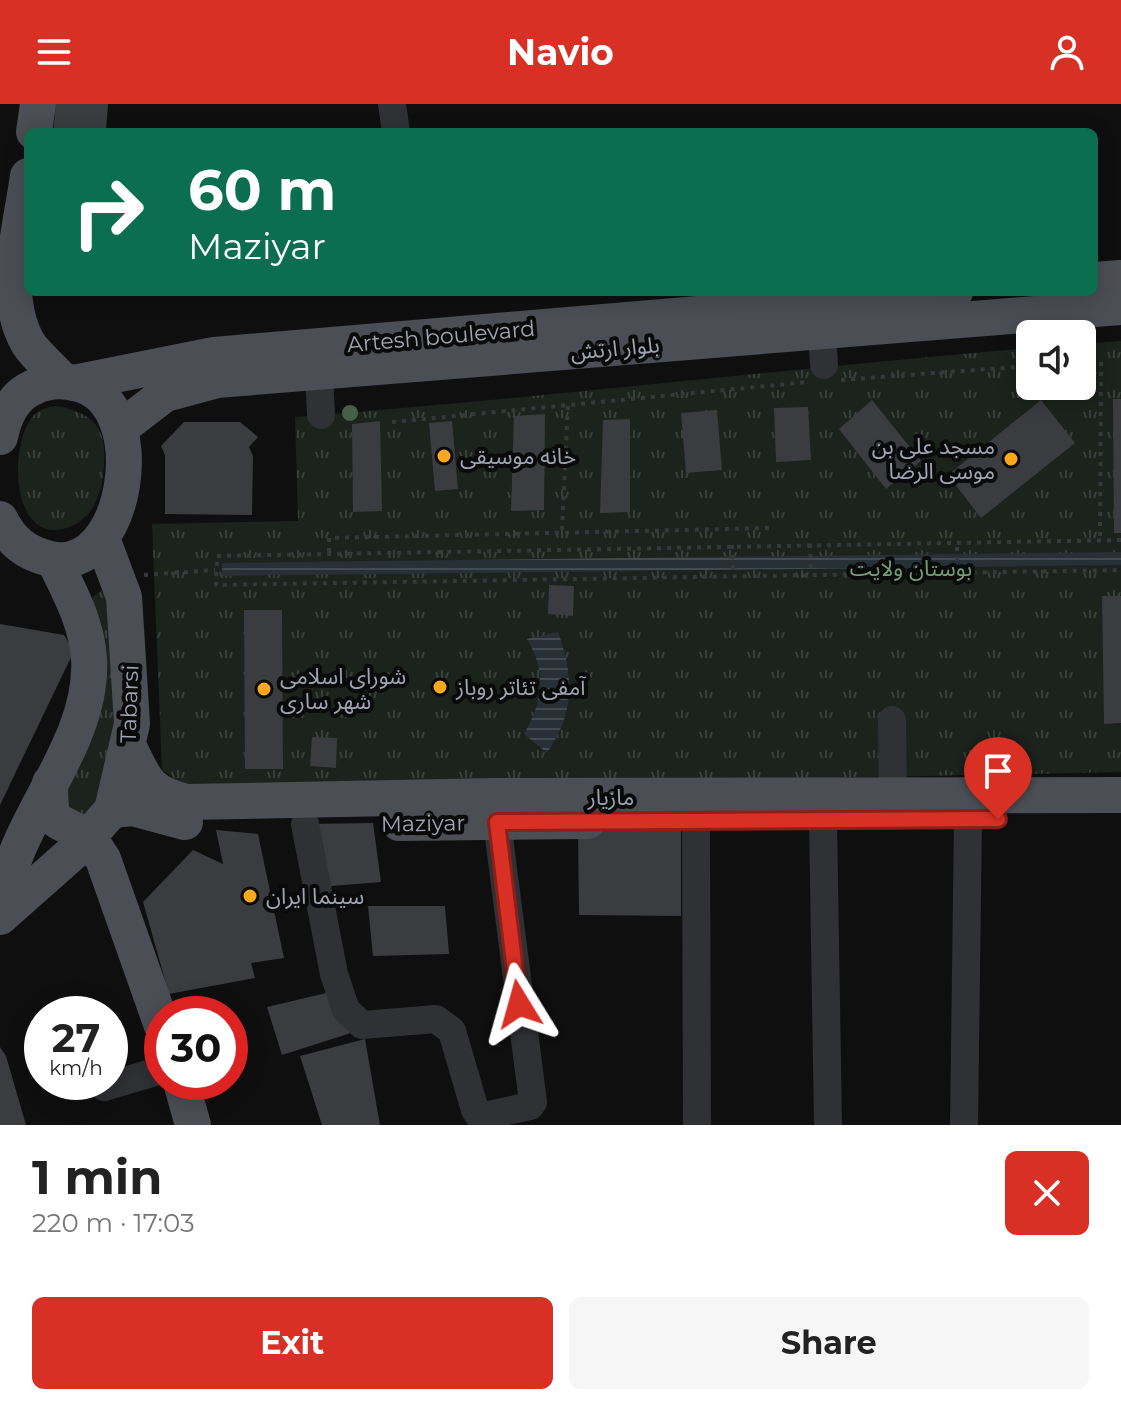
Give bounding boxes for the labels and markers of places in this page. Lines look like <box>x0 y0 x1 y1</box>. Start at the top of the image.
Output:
place label: مسجد علی بن موسی الرضا <box>872 433 995 485</box>
place label: خانه موسیقی <box>460 443 576 470</box>
marker: خانه موسیقی <box>435 447 453 465</box>
marker: مسجد علی بن موسی الرضا <box>1002 450 1020 468</box>
place label: شورای اسلامی شهر ساری <box>280 663 406 715</box>
place label: آمفی تئاتر روباز <box>455 674 587 701</box>
marker: آمفی تئاتر روباز <box>431 678 449 696</box>
marker: شورای اسلامی شهر ساری <box>255 680 273 698</box>
pin <box>964 737 1032 819</box>
place label: سینما ایران <box>266 883 364 910</box>
marker: سینما ایران <box>241 887 259 905</box>

